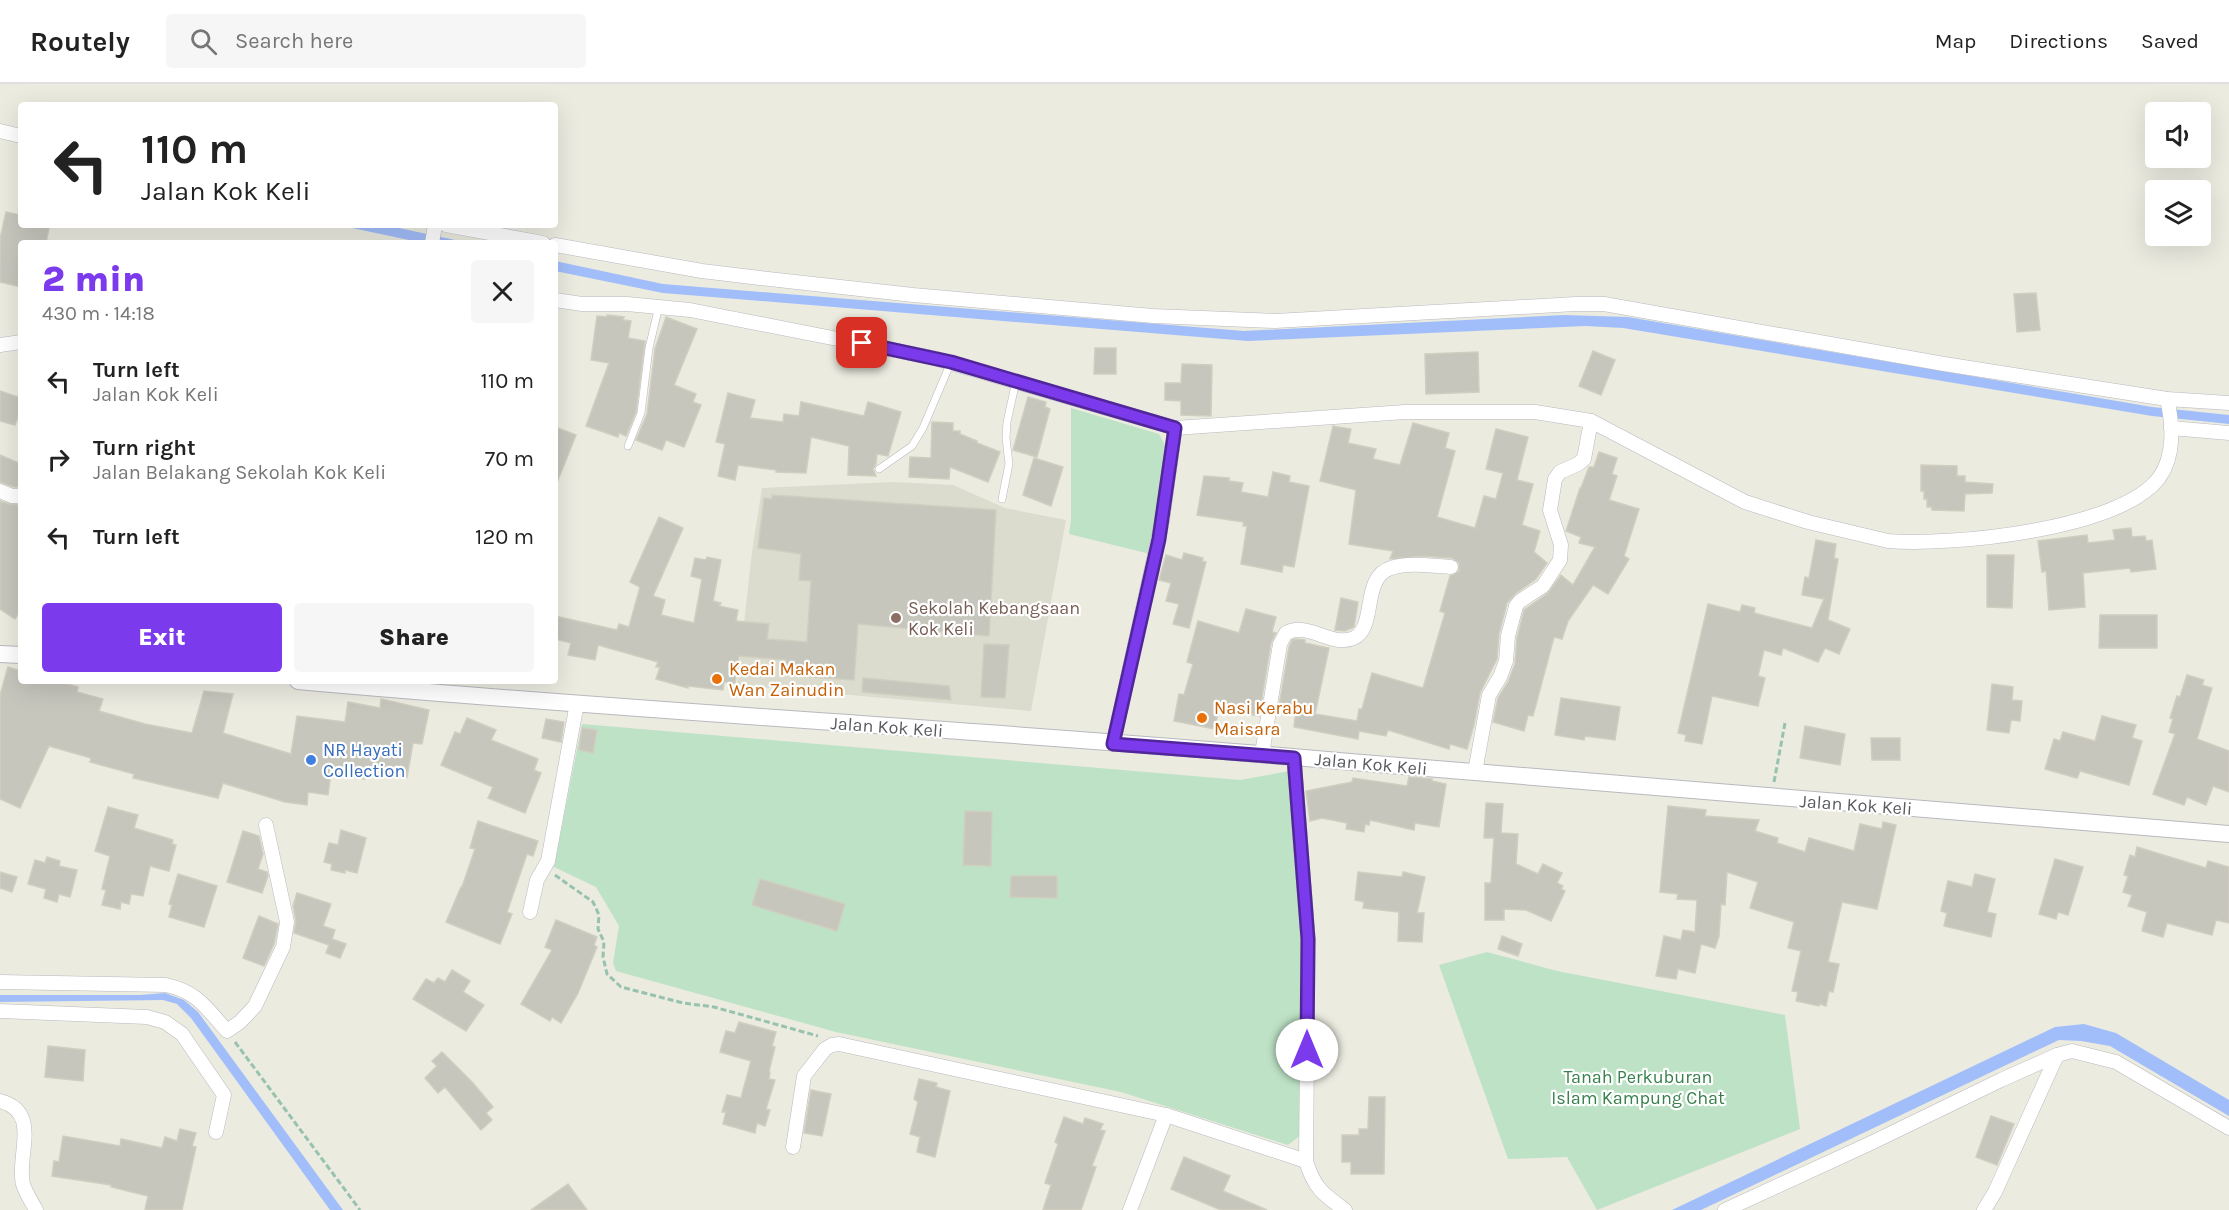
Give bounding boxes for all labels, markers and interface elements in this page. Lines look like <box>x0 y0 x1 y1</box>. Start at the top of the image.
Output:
search box <box>166 14 586 68</box>
text: Routely <box>30 25 130 58</box>
icon: search <box>187 25 220 58</box>
text: Search here <box>235 28 353 54</box>
text: Map <box>1935 29 1976 53</box>
text: Directions <box>2009 29 2108 53</box>
text: Saved <box>2141 29 2199 53</box>
map controls <box>2145 102 2211 246</box>
button: sound <box>2145 102 2211 168</box>
text: 110 m <box>141 124 248 174</box>
icon: left <box>42 126 120 204</box>
text: Jalan Kok Keli <box>141 175 311 207</box>
button: layers <box>2145 180 2211 246</box>
text: 2 min <box>42 258 145 300</box>
button: close <box>471 260 534 323</box>
text: 430 m · 14:18 <box>42 302 155 325</box>
pin <box>836 317 887 368</box>
icon: arrive <box>845 326 878 359</box>
text: Turn left <box>93 357 180 383</box>
icon: left <box>42 365 75 398</box>
text: 110 m <box>481 368 534 394</box>
text: Jalan Kok Keli <box>93 383 219 406</box>
text: Turn right <box>93 435 196 461</box>
icon: right <box>42 443 75 476</box>
text: 70 m <box>485 446 534 472</box>
text: Jalan Belakang Sekolah Kok Keli <box>93 461 386 484</box>
icon: left <box>42 521 75 554</box>
text: Turn left <box>93 524 180 550</box>
text: 120 m <box>475 524 534 550</box>
place label: Sekolah Kebangsaan Kok Keli <box>908 597 1080 640</box>
button: Exit <box>42 603 282 672</box>
button: Share <box>294 603 534 672</box>
marker: Sekolah Kebangsaan Kok Keli <box>889 611 903 625</box>
place label: Kedai Makan Wan Zainudin <box>729 658 844 701</box>
marker: Kedai Makan Wan Zainudin <box>710 672 724 686</box>
place label: Nasi Kerabu Maisara <box>1214 697 1313 740</box>
marker: Nasi Kerabu Maisara <box>1195 711 1209 725</box>
street label: Jalan Kok Keli <box>830 712 944 742</box>
place label: NR Hayati Collection <box>323 739 405 782</box>
street label: Jalan Kok Keli <box>1314 748 1428 780</box>
marker: NR Hayati Collection <box>304 753 318 767</box>
street label: Jalan Kok Keli <box>1799 790 1913 820</box>
position arrow <box>1275 1018 1339 1082</box>
park label: Tanah Perkuburan Islam Kampung Chat <box>1551 1066 1725 1109</box>

